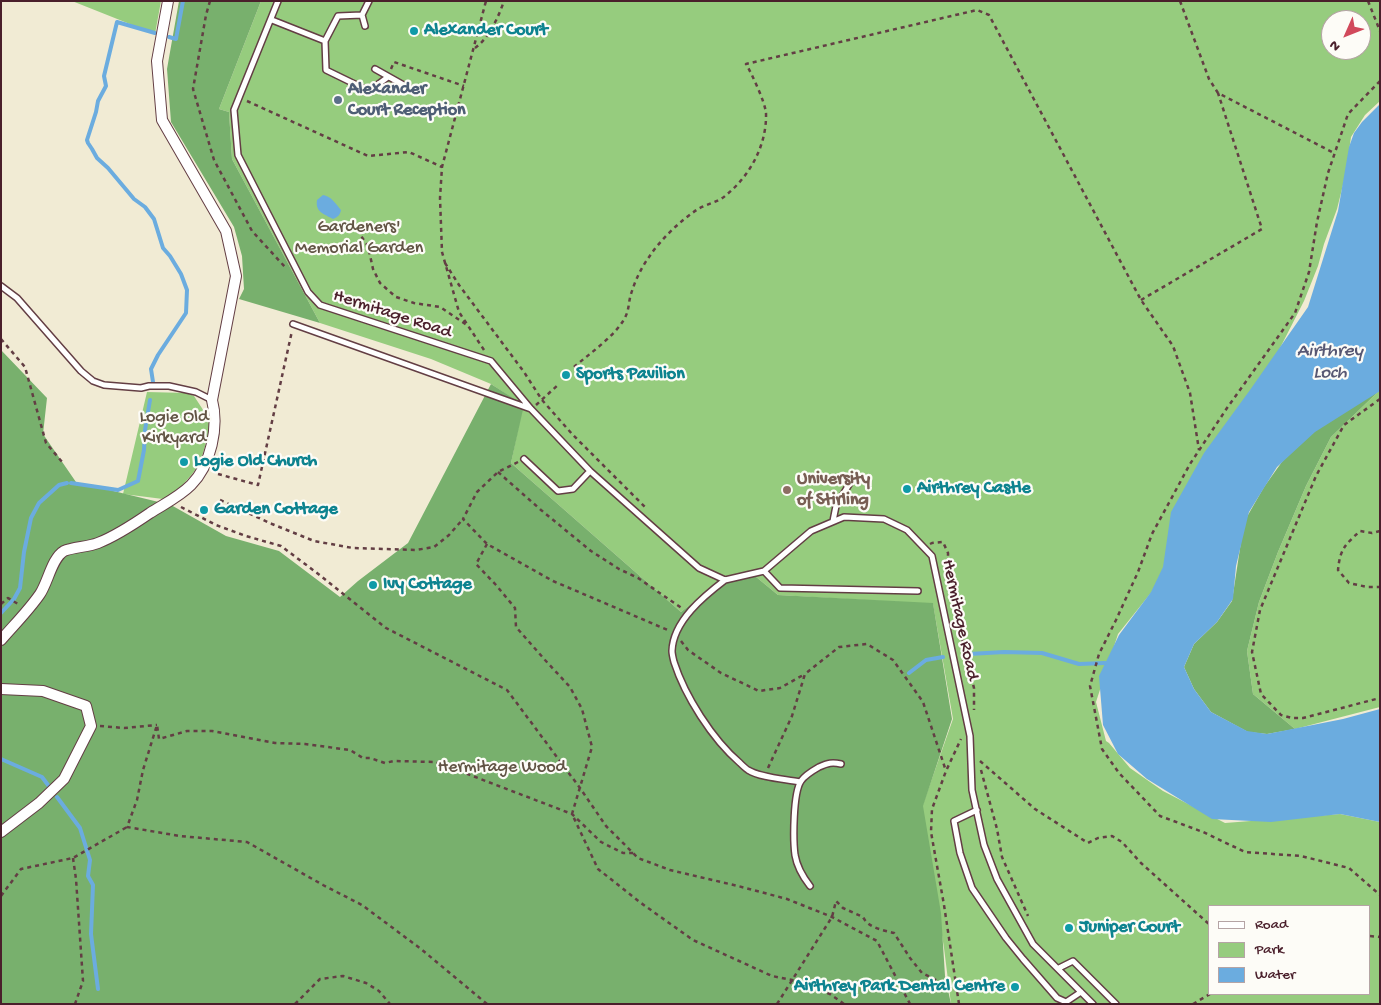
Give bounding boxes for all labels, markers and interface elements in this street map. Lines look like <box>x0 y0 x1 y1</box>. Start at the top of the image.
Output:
north arrow <box>1321 10 1371 60</box>
place label: Alexander Court <box>424 20 548 42</box>
marker: Alexander Court <box>408 25 420 37</box>
text: N <box>1326 36 1345 54</box>
place label: Alexander Court Reception <box>348 79 466 122</box>
marker: Alexander Court Reception <box>332 94 344 106</box>
park label: Gardeners' Memorial Garden <box>295 217 423 260</box>
street label: Hermitage Road <box>330 286 454 344</box>
water label: Airthrey Loch <box>1297 341 1363 385</box>
place label: Sports Pavilion <box>576 364 685 386</box>
marker: Sports Pavilion <box>560 369 572 381</box>
park label: Logie Old Kirkyard <box>140 407 208 449</box>
place label: Logie Old Church <box>194 451 317 473</box>
marker: Logie Old Church <box>178 456 190 468</box>
place label: University of Stirling <box>797 469 870 512</box>
place label: Airthrey Castle <box>917 478 1031 500</box>
marker: Airthrey Castle <box>901 483 913 495</box>
marker: University of Stirling <box>781 484 793 496</box>
place label: Garden Cottage <box>214 499 338 521</box>
marker: Garden Cottage <box>198 504 210 516</box>
street label: Hermitage Road <box>936 558 982 682</box>
place label: Ivy Cottage <box>383 574 472 596</box>
marker: Ivy Cottage <box>367 579 379 591</box>
park label: Hermitage Wood <box>438 757 566 779</box>
legend <box>1208 905 1371 995</box>
text: Road <box>1255 916 1288 934</box>
place label: Juniper Court <box>1079 917 1179 939</box>
marker: Juniper Court <box>1063 922 1075 934</box>
text: Park <box>1255 941 1284 959</box>
text: Water <box>1255 966 1295 984</box>
place label: Airthrey Park Dental Centre <box>794 976 1005 998</box>
marker: Airthrey Park Dental Centre <box>1009 981 1021 993</box>

